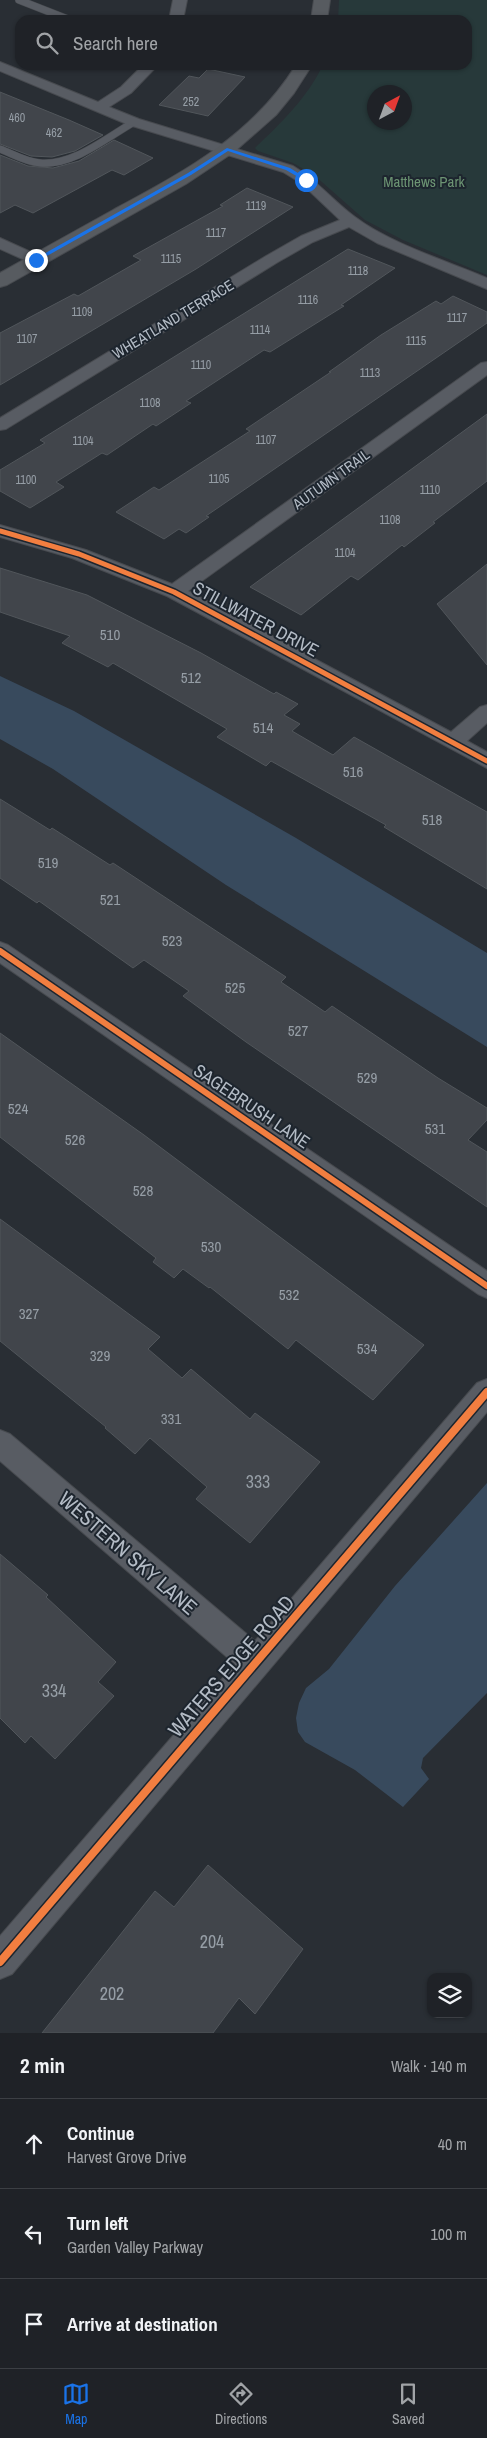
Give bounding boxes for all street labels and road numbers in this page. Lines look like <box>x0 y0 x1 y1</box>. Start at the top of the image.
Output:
street label: WHEATLAND TERRACE <box>108 274 238 364</box>
street label: AUTUMN TRAIL <box>287 444 374 515</box>
street label: STILLWATER DRIVE <box>189 575 323 663</box>
street label: SAGEBRUSH LANE <box>189 1058 315 1154</box>
street label: WESTERN SKY LANE <box>53 1485 203 1621</box>
street label: WATERS EDGE ROAD <box>161 1589 301 1743</box>

